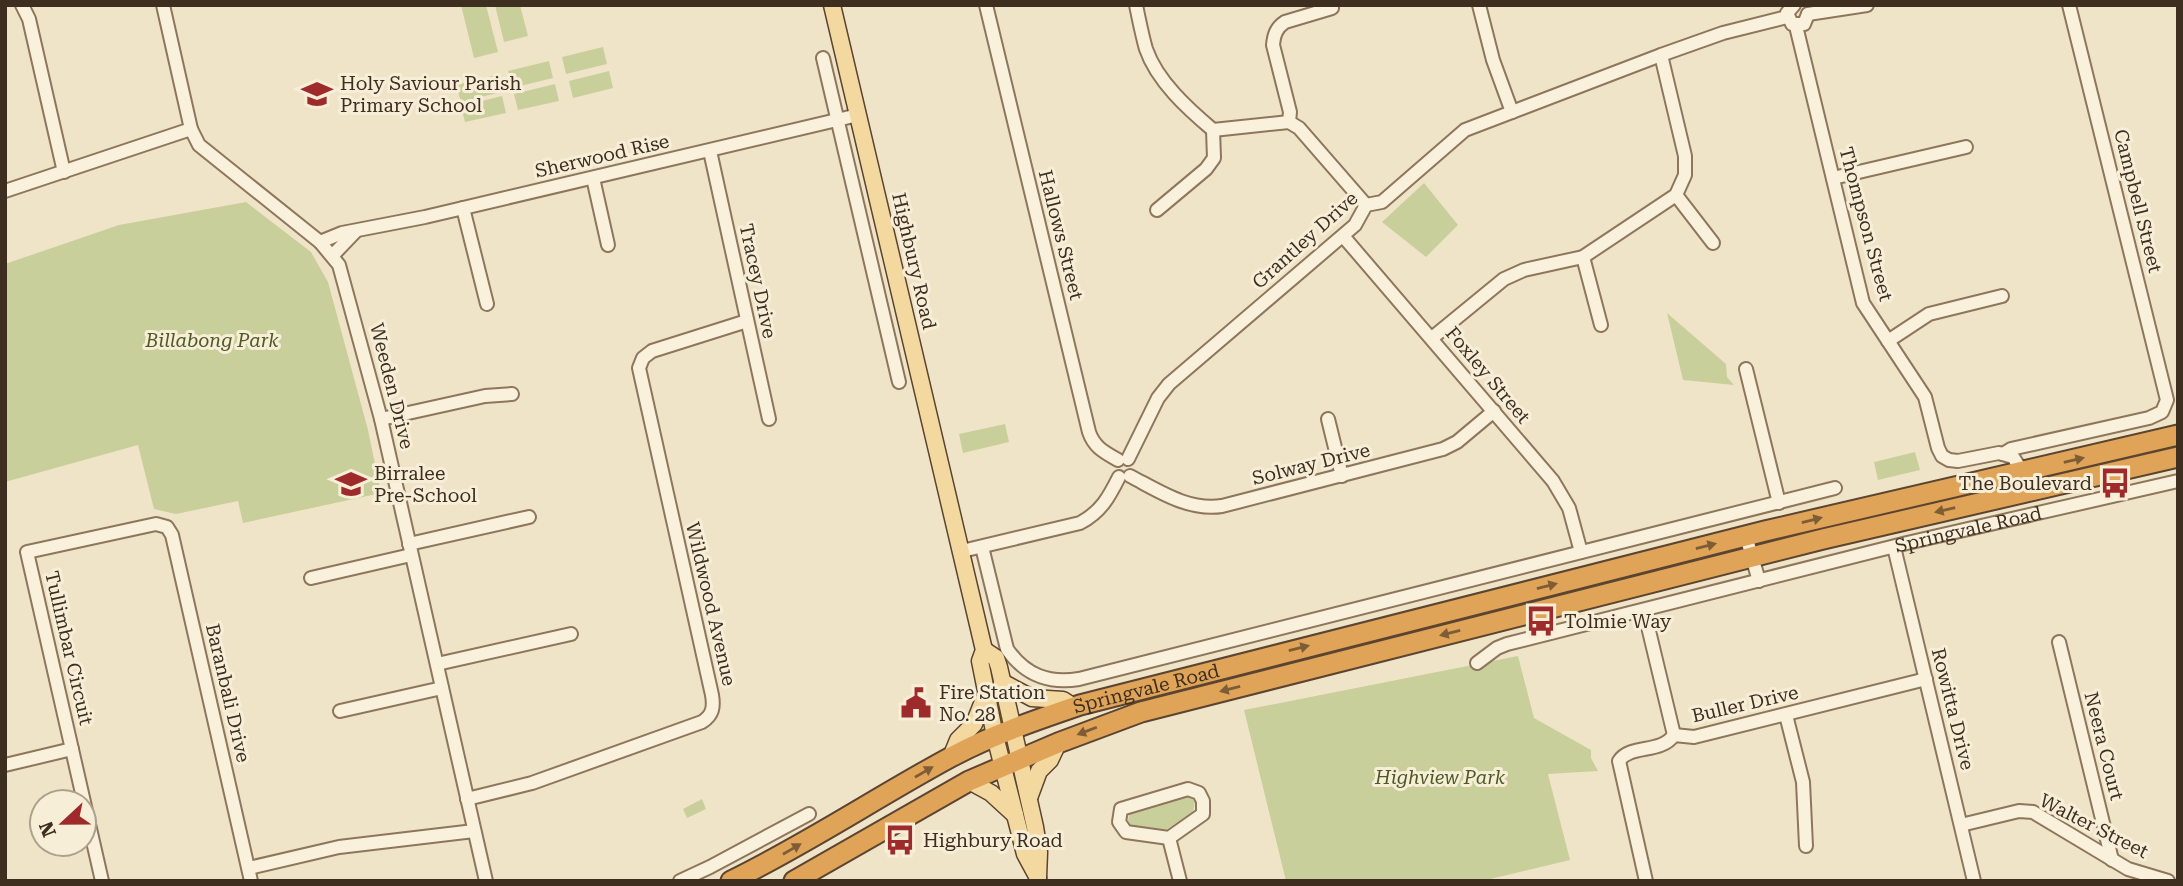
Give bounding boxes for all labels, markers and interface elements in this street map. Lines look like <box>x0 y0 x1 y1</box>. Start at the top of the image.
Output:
place label: Holy Saviour Parish Primary School <box>340 72 521 117</box>
school or university icon: Holy Saviour Parish Primary School <box>300 77 334 111</box>
street label: Campbell Street <box>2109 127 2167 275</box>
street label: Sherwood Rise <box>533 129 671 183</box>
street label: Thompson Street <box>1834 144 1898 304</box>
street label: Hallows Street <box>1034 168 1088 302</box>
street label: Grantley Drive <box>1248 187 1362 293</box>
street label: Highbury Road <box>887 190 941 332</box>
street label: Tracey Drive <box>735 222 781 340</box>
street label: Weeden Drive <box>365 321 419 451</box>
street label: Foxley Street <box>1441 322 1535 428</box>
park label: Billabong Park <box>145 329 279 352</box>
street label: Solway Drive <box>1250 438 1372 490</box>
one-way arrow <box>2063 454 2085 465</box>
place label: Birralee Pre-School <box>374 462 477 507</box>
bus stop icon: The Boulevard <box>2098 466 2132 500</box>
school or university icon: Birralee Pre-School <box>334 467 368 501</box>
place label: The Boulevard <box>1959 472 2092 495</box>
street label: Springvale Road <box>1892 501 2044 557</box>
one-way arrow <box>1934 505 1956 516</box>
one-way arrow <box>1801 514 1823 525</box>
street label: Wildwood Avenue <box>681 520 741 688</box>
one-way arrow <box>1695 540 1717 551</box>
street label: Tullimbar Circuit <box>40 569 98 727</box>
one-way arrow <box>1536 580 1558 591</box>
bus stop icon: Tolmie Way <box>1524 604 1558 638</box>
place label: Tolmie Way <box>1564 610 1672 633</box>
street label: Baranbali Drive <box>201 621 255 765</box>
one-way arrow <box>1439 628 1461 639</box>
one-way arrow <box>1288 642 1310 653</box>
street label: Rowitta Drive <box>1927 646 1979 772</box>
street label: Springvale Road <box>1070 659 1222 718</box>
place label: Fire Station No. 28 <box>939 681 1045 726</box>
street label: Buller Drive <box>1689 681 1801 727</box>
one-way arrow <box>1219 684 1241 695</box>
public building icon: Fire Station No. 28 <box>899 686 933 720</box>
street label: Neera Court <box>2079 689 2129 803</box>
one-way arrow <box>1077 726 1098 737</box>
one-way arrow <box>914 766 934 778</box>
park label: Highview Park <box>1374 766 1506 789</box>
north arrow <box>28 788 98 858</box>
street label: Walter Street <box>2036 789 2152 863</box>
text: N <box>34 818 61 840</box>
bus stop icon: Highbury Road <box>883 823 917 857</box>
place label: Highbury Road <box>923 829 1063 852</box>
one-way arrow <box>782 844 802 856</box>

